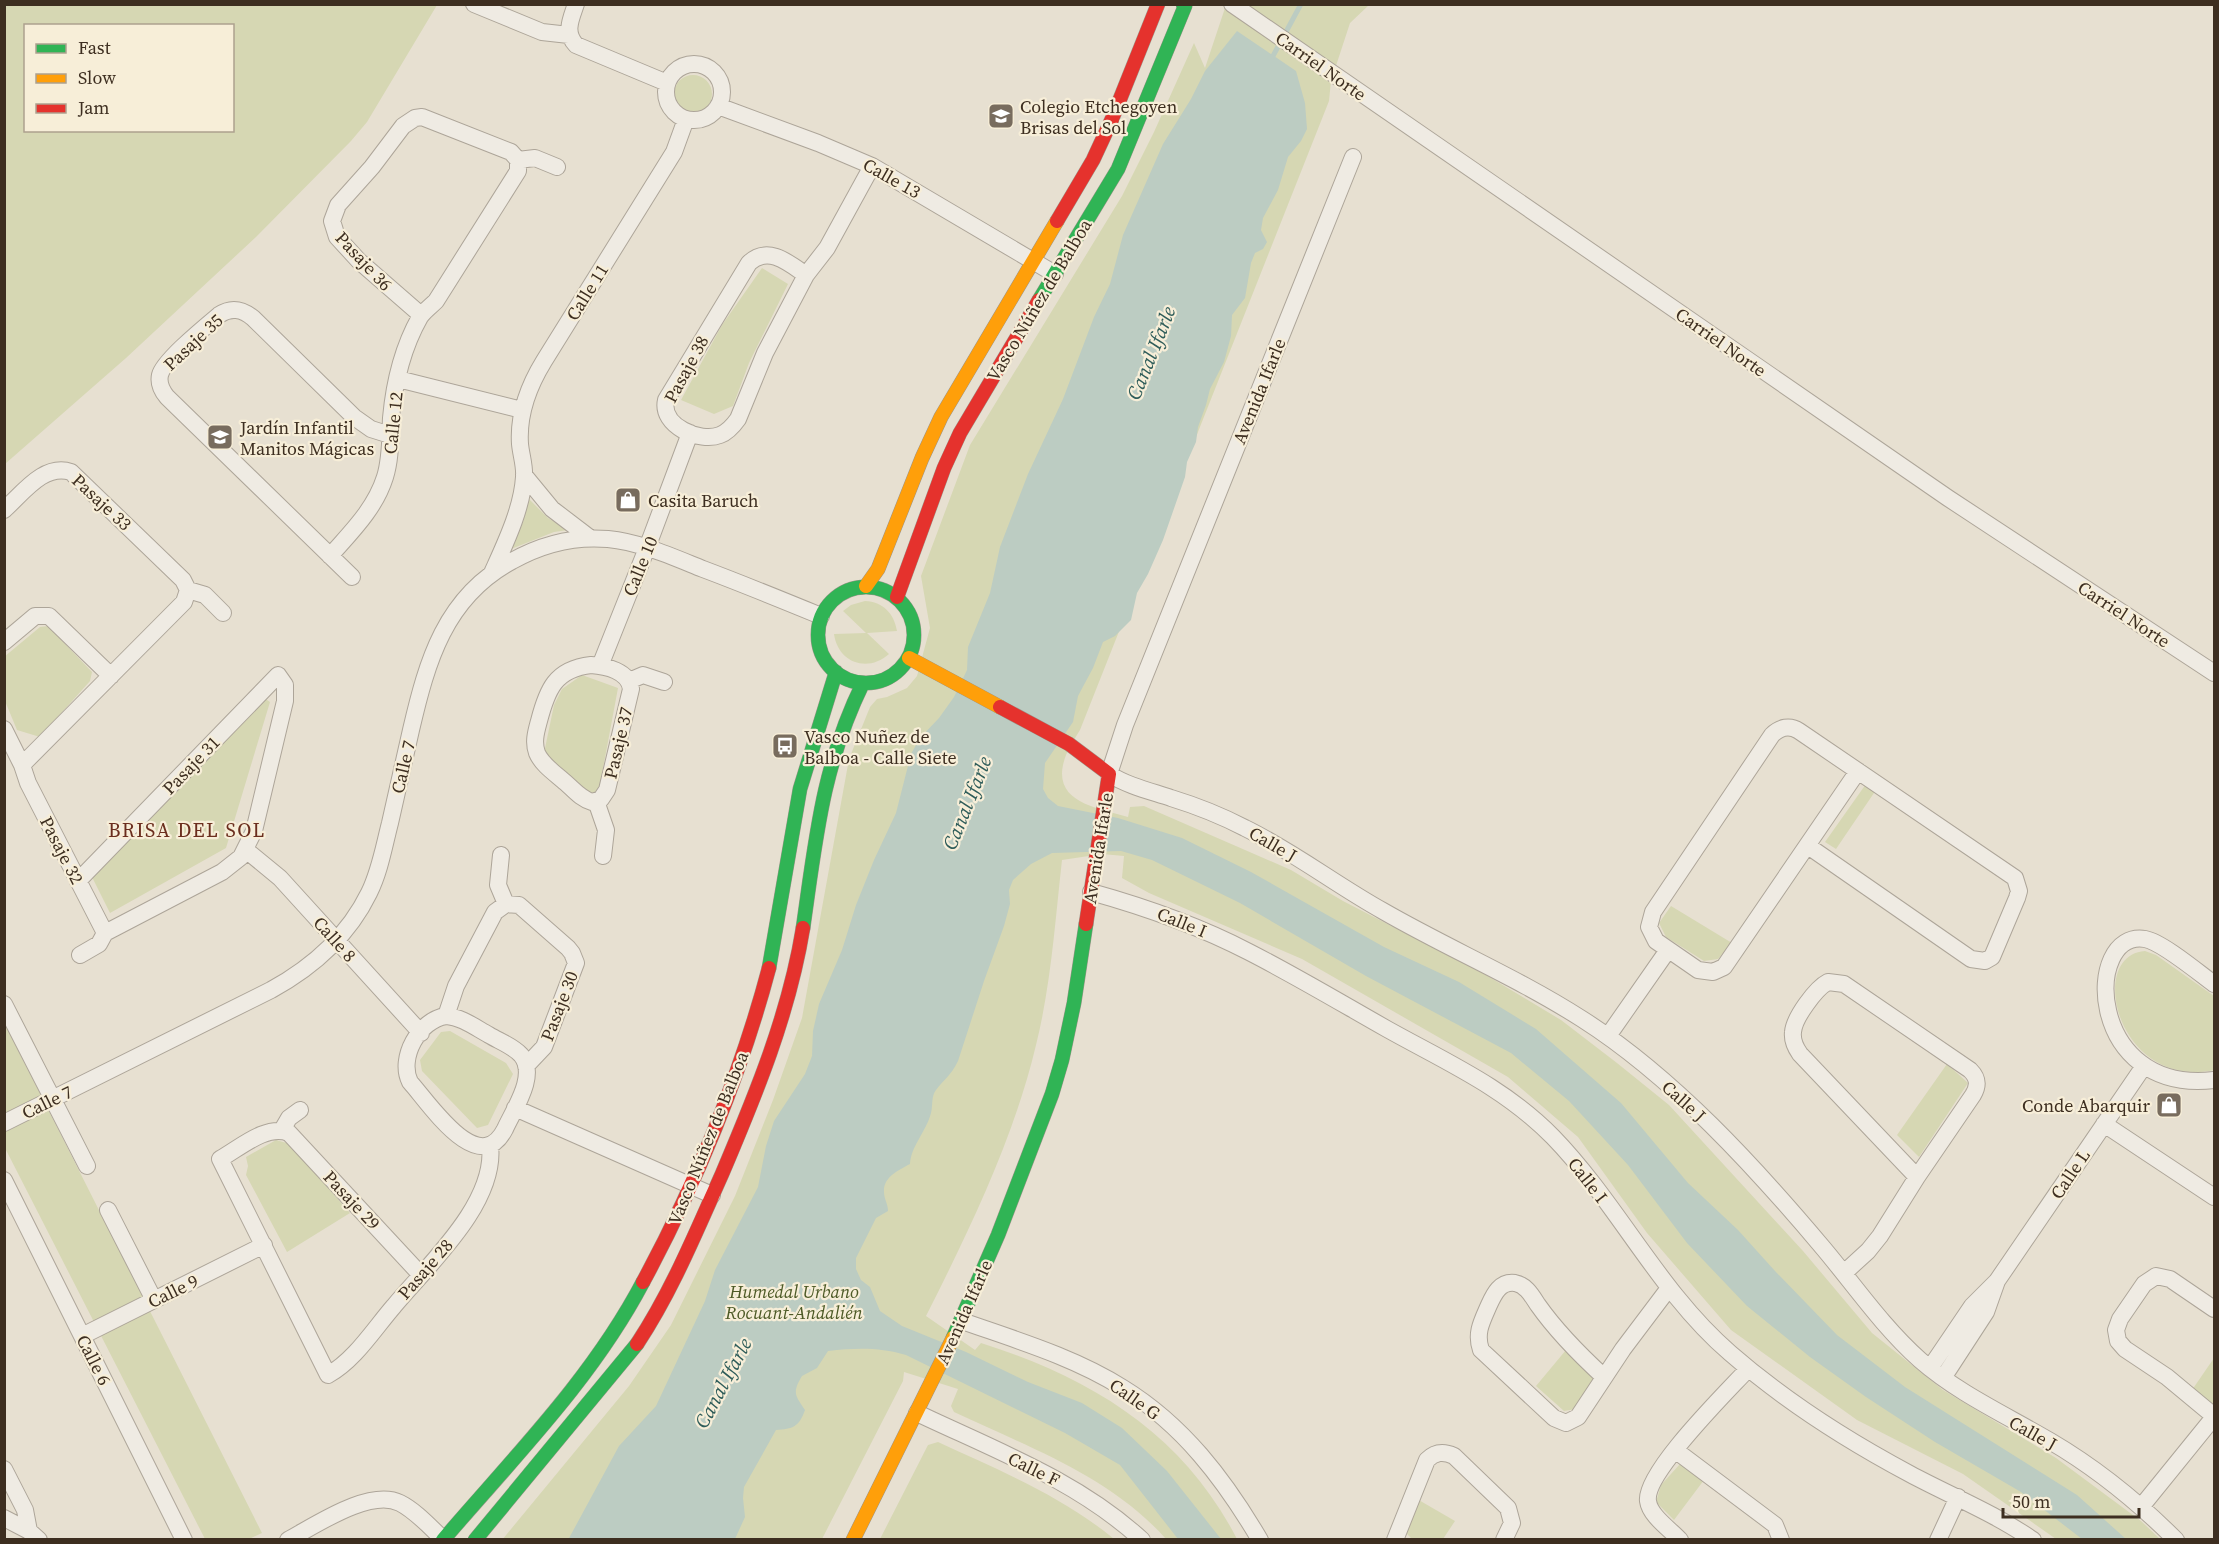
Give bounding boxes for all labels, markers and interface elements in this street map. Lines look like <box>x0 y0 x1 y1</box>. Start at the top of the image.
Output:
legend <box>24 24 234 132</box>
street label: Carriel Norte <box>1271 26 1371 106</box>
text: Fast <box>78 35 111 60</box>
text: Slow <box>78 65 116 90</box>
place label: Colegio Etchegoyen Brisas del Sol <box>1020 94 1178 140</box>
text: Jam <box>77 95 110 120</box>
school or university icon: Colegio Etchegoyen Brisas del Sol <box>986 101 1016 131</box>
street label: Calle 13 <box>859 152 925 204</box>
street label: Vasco Núñez de Balboa <box>981 213 1098 386</box>
street label: Pasaje 36 <box>330 226 398 296</box>
street label: Calle 11 <box>560 259 614 325</box>
water label: Canal Ifarle <box>1120 302 1182 404</box>
street label: Carriel Norte <box>1671 302 1771 382</box>
street label: Pasaje 35 <box>158 308 228 376</box>
street label: Pasaje 38 <box>658 331 714 407</box>
street label: Avenida Ifarle <box>1226 334 1292 448</box>
street label: Calle 12 <box>377 391 409 455</box>
place label: Jardín Infantil Manitos Mágicas <box>239 415 374 461</box>
school or university icon: Jardín Infantil Manitos Mágicas <box>205 422 235 452</box>
street label: Pasaje 33 <box>67 468 137 536</box>
shop icon: Casita Baruch <box>613 485 643 515</box>
place label: Casita Baruch <box>648 488 759 513</box>
street label: Calle 10 <box>617 532 663 600</box>
street label: Carriel Norte <box>2073 575 2175 653</box>
street label: Pasaje 37 <box>598 705 638 781</box>
place label: Vasco Nuñez de Balboa - Calle Siete <box>804 724 957 770</box>
street label: Pasaje 31 <box>157 730 225 800</box>
bus stop icon: Vasco Nuñez de Balboa - Calle Siete <box>770 731 800 761</box>
street label: Calle 7 <box>385 738 421 796</box>
water label: Canal Ifarle <box>936 752 998 854</box>
street label: Avenida Ifarle <box>1077 791 1119 905</box>
street label: Pasaje 32 <box>34 812 90 888</box>
district label: BRISA DEL SOL <box>108 816 266 844</box>
street label: Calle J <box>1245 820 1302 868</box>
street label: Calle I <box>1154 901 1210 943</box>
street label: Calle 8 <box>308 911 362 967</box>
street label: Pasaje 30 <box>534 967 584 1045</box>
street label: Vasco Núñez de Balboa <box>662 1047 755 1229</box>
street label: Calle J <box>1657 1075 1712 1128</box>
street label: Calle 7 <box>17 1079 77 1125</box>
shop icon: Conde Abarquir <box>2154 1090 2184 1120</box>
place label: Conde Abarquir <box>2022 1093 2150 1118</box>
street label: Calle L <box>2044 1144 2096 1204</box>
street label: Calle I <box>1562 1152 1614 1208</box>
street label: Pasaje 29 <box>318 1165 386 1235</box>
street label: Pasaje 28 <box>392 1233 458 1305</box>
street label: Avenida Ifarle <box>930 1256 998 1368</box>
street label: Calle 9 <box>143 1268 203 1314</box>
park label: Humedal Urbano Rocuant-Andalién <box>724 1279 863 1325</box>
street label: Calle 6 <box>71 1330 117 1390</box>
water label: Canal Ifarle <box>688 1333 758 1433</box>
street label: Calle G <box>1105 1372 1165 1426</box>
street label: Calle J <box>2004 1410 2062 1457</box>
street label: Calle F <box>1004 1446 1064 1492</box>
scale bar <box>2003 1481 2140 1519</box>
text: 50 m <box>2012 1489 2050 1514</box>

